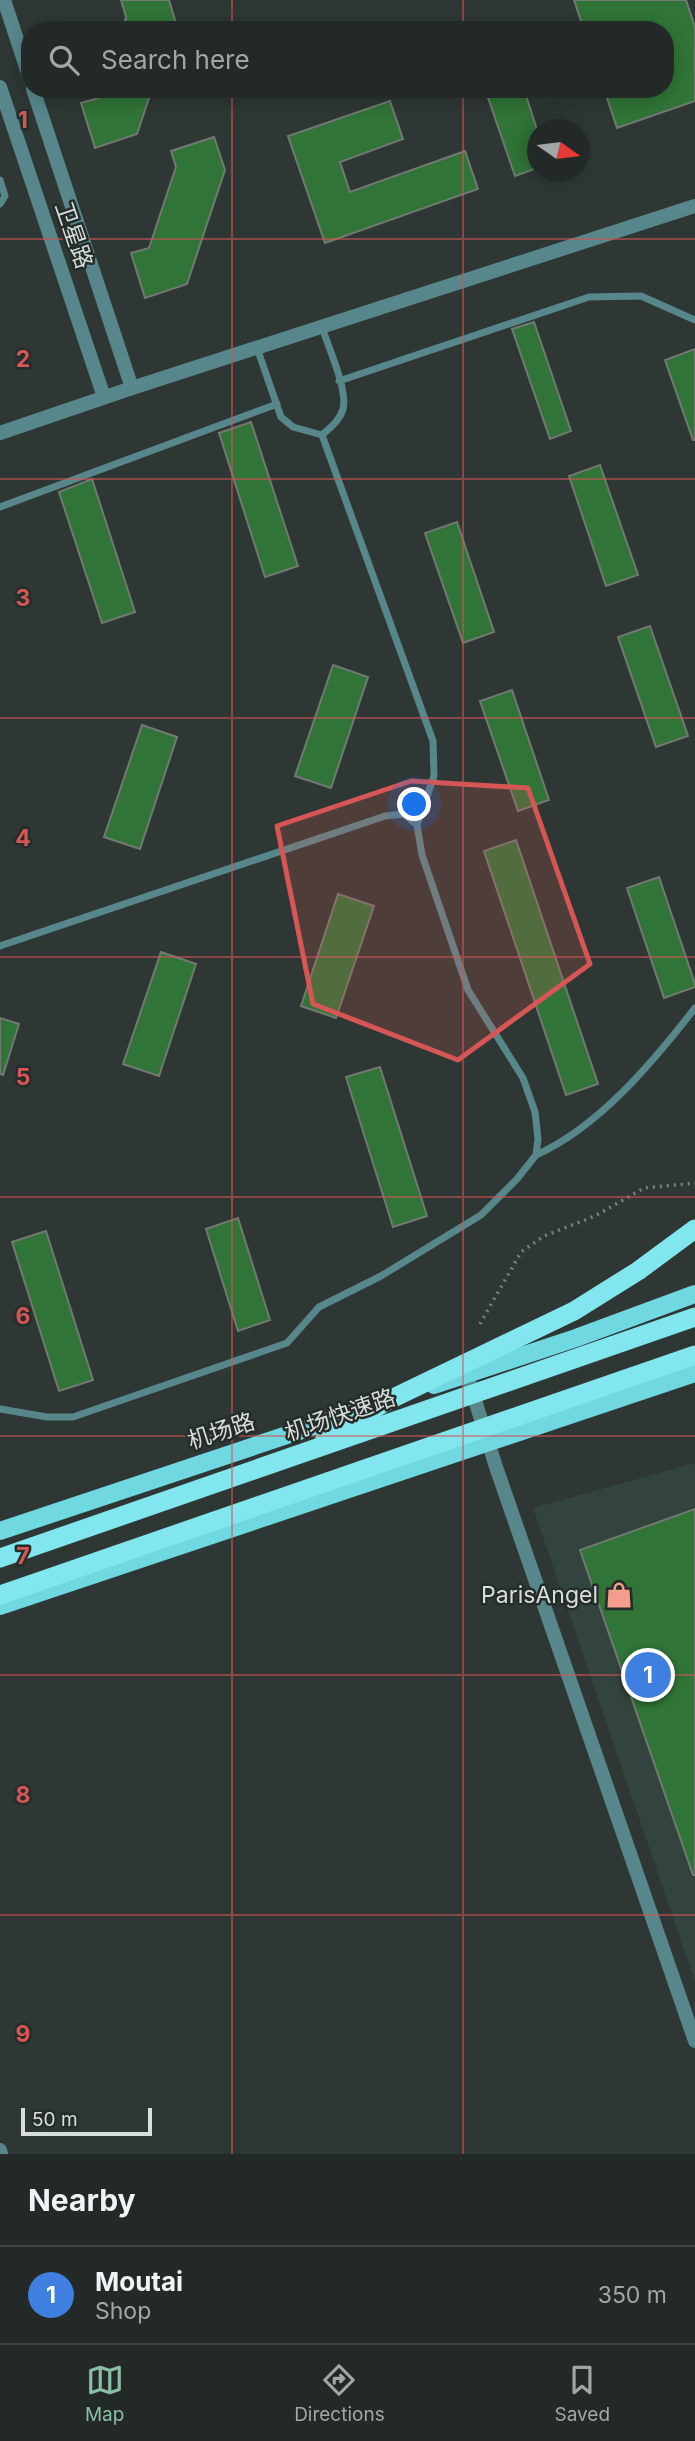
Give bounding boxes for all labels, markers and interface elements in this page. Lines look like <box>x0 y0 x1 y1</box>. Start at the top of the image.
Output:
search box <box>21 21 674 98</box>
icon: search <box>45 41 83 79</box>
text: Search here <box>101 44 250 75</box>
text: 1 <box>18 106 28 134</box>
north arrow <box>527 119 590 182</box>
street label: 卫星路 <box>50 198 98 272</box>
text: 2 <box>16 345 30 373</box>
text: 3 <box>16 584 30 612</box>
your location <box>397 787 431 821</box>
text: 4 <box>15 824 31 852</box>
text: 5 <box>16 1063 30 1091</box>
text: 6 <box>16 1302 30 1330</box>
street label: 机场快速路 <box>281 1383 399 1447</box>
street label: 机场路 <box>184 1407 258 1455</box>
text: 7 <box>16 1542 30 1570</box>
shop icon: ParisAngel <box>604 1580 634 1610</box>
place label: ParisAngel <box>481 1581 598 1609</box>
pin: 1 <box>625 1649 671 1701</box>
text: 8 <box>16 1781 30 1809</box>
text: 9 <box>16 2020 30 2048</box>
scale bar <box>21 2105 152 2137</box>
text: 50 m <box>32 2108 78 2131</box>
text: Nearby <box>28 2182 136 2218</box>
text: Moutai <box>95 2266 183 2297</box>
text: 1 <box>46 2281 56 2309</box>
text: 350 m <box>598 2281 667 2309</box>
text: Shop <box>95 2297 151 2325</box>
tab: Map <box>85 2361 124 2426</box>
tab: Directions <box>294 2361 385 2426</box>
tab: Saved <box>554 2361 610 2426</box>

